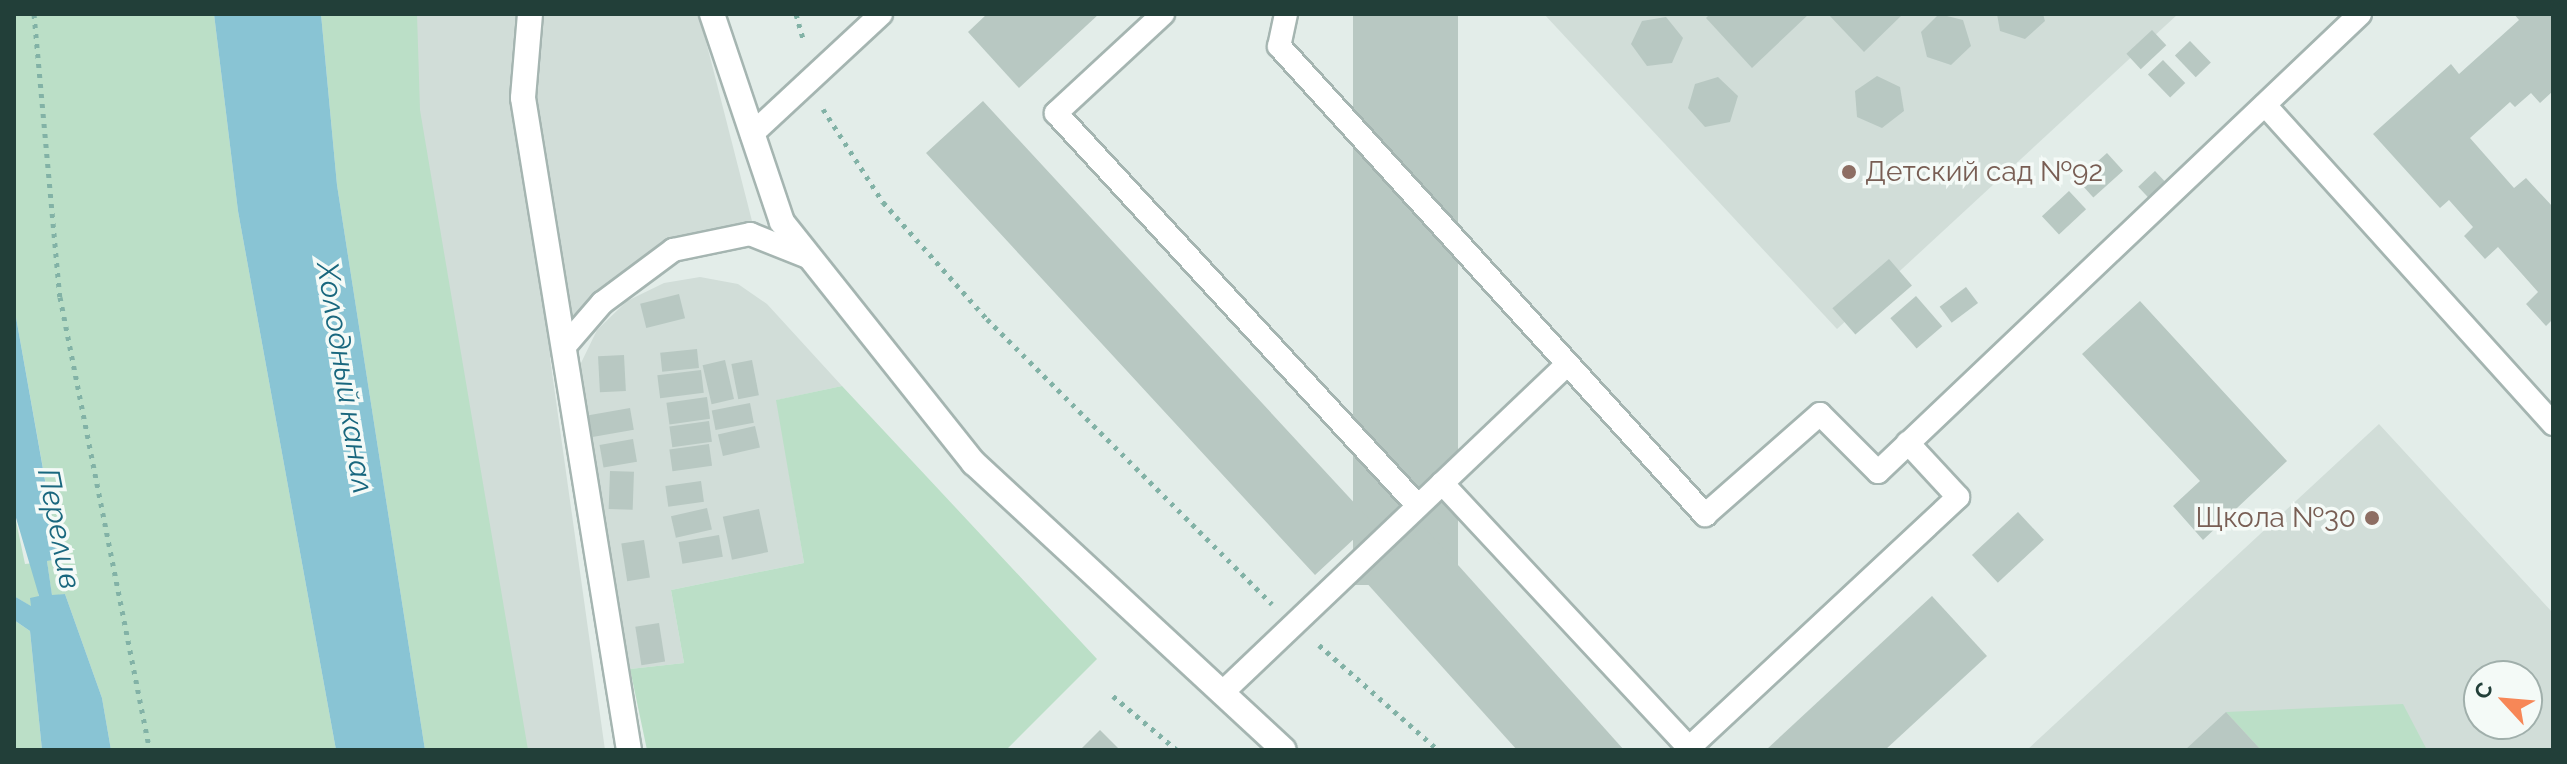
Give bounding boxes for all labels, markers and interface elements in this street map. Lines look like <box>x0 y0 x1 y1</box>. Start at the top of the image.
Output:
place label: Детский сад №92 <box>1865 155 2103 189</box>
marker: Детский сад №92 <box>1840 163 1858 181</box>
water label: Холодный канал <box>309 260 381 496</box>
water label: Перелив <box>30 466 88 592</box>
place label: Щкола №30 <box>2196 501 2356 535</box>
marker: Щкола №30 <box>2363 509 2381 527</box>
north arrow <box>2463 660 2543 740</box>
text: С <box>2468 678 2498 703</box>

